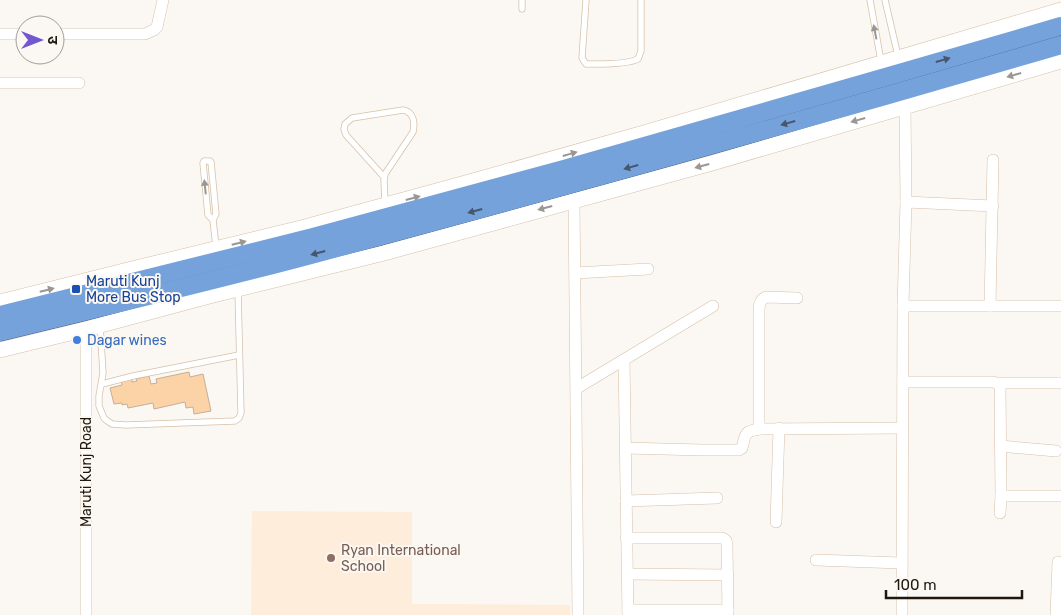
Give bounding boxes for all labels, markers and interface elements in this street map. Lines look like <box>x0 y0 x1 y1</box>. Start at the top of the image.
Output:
north arrow <box>15 15 65 65</box>
one-way arrow <box>871 23 879 39</box>
text: उ <box>44 36 61 45</box>
one-way arrow <box>936 56 951 64</box>
one-way arrow <box>1007 71 1022 79</box>
one-way arrow <box>850 117 865 125</box>
one-way arrow <box>780 120 795 128</box>
one-way arrow <box>562 149 577 157</box>
one-way arrow <box>695 162 710 170</box>
one-way arrow <box>624 164 639 172</box>
one-way arrow <box>201 179 209 195</box>
one-way arrow <box>406 193 421 201</box>
one-way arrow <box>538 205 553 213</box>
one-way arrow <box>467 207 482 215</box>
one-way arrow <box>231 239 246 247</box>
one-way arrow <box>311 250 326 258</box>
place label: Maruti Kunj More Bus Stop <box>86 273 181 306</box>
marker: Maruti Kunj More Bus Stop <box>70 283 82 295</box>
one-way arrow <box>40 286 55 294</box>
place label: Dagar wines <box>87 332 167 349</box>
marker: Dagar wines <box>71 334 83 346</box>
street label: Maruti Kunj Road <box>78 417 95 527</box>
place label: Ryan International School <box>341 542 461 575</box>
marker: Ryan International School <box>325 552 337 564</box>
scale bar <box>886 568 1022 600</box>
text: 100 m <box>894 576 936 594</box>

